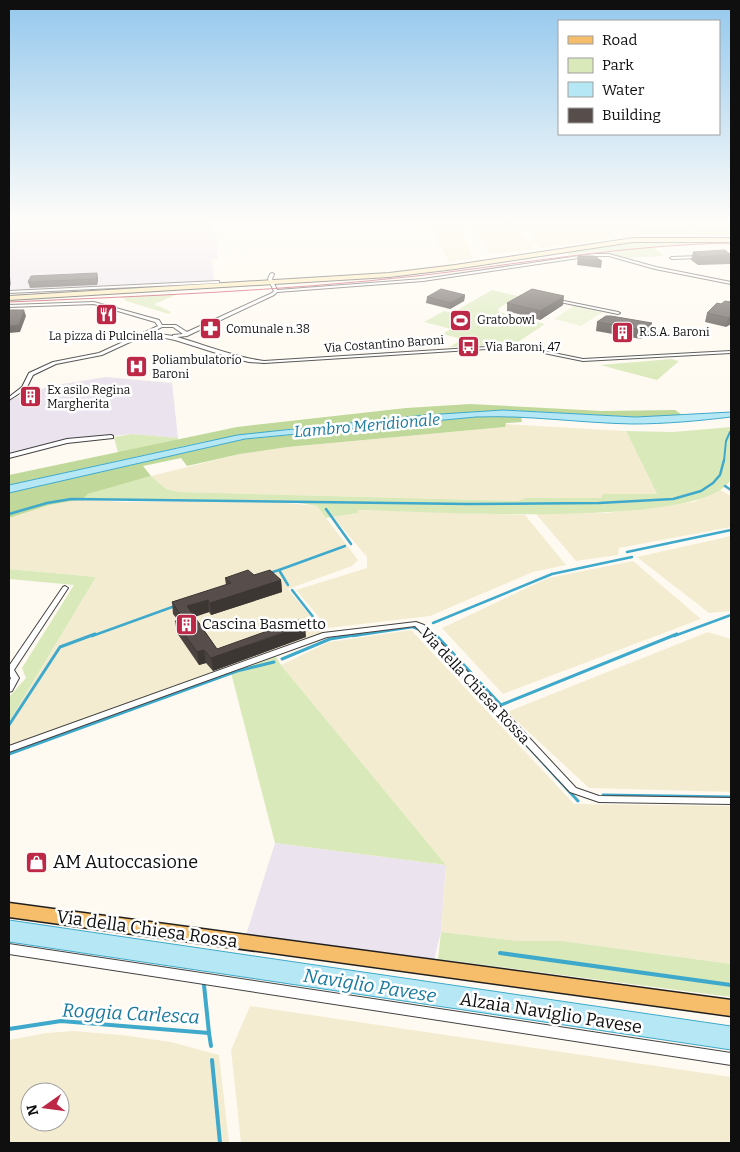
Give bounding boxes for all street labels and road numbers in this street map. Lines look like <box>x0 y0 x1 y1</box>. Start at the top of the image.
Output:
street label: Via Costantino Baroni <box>323 333 445 355</box>
street label: Via della Chiesa Rossa <box>416 624 534 748</box>
street label: Via della Chiesa Rossa <box>55 905 239 953</box>
street label: Alzaia Naviglio Pavese <box>458 988 644 1038</box>

